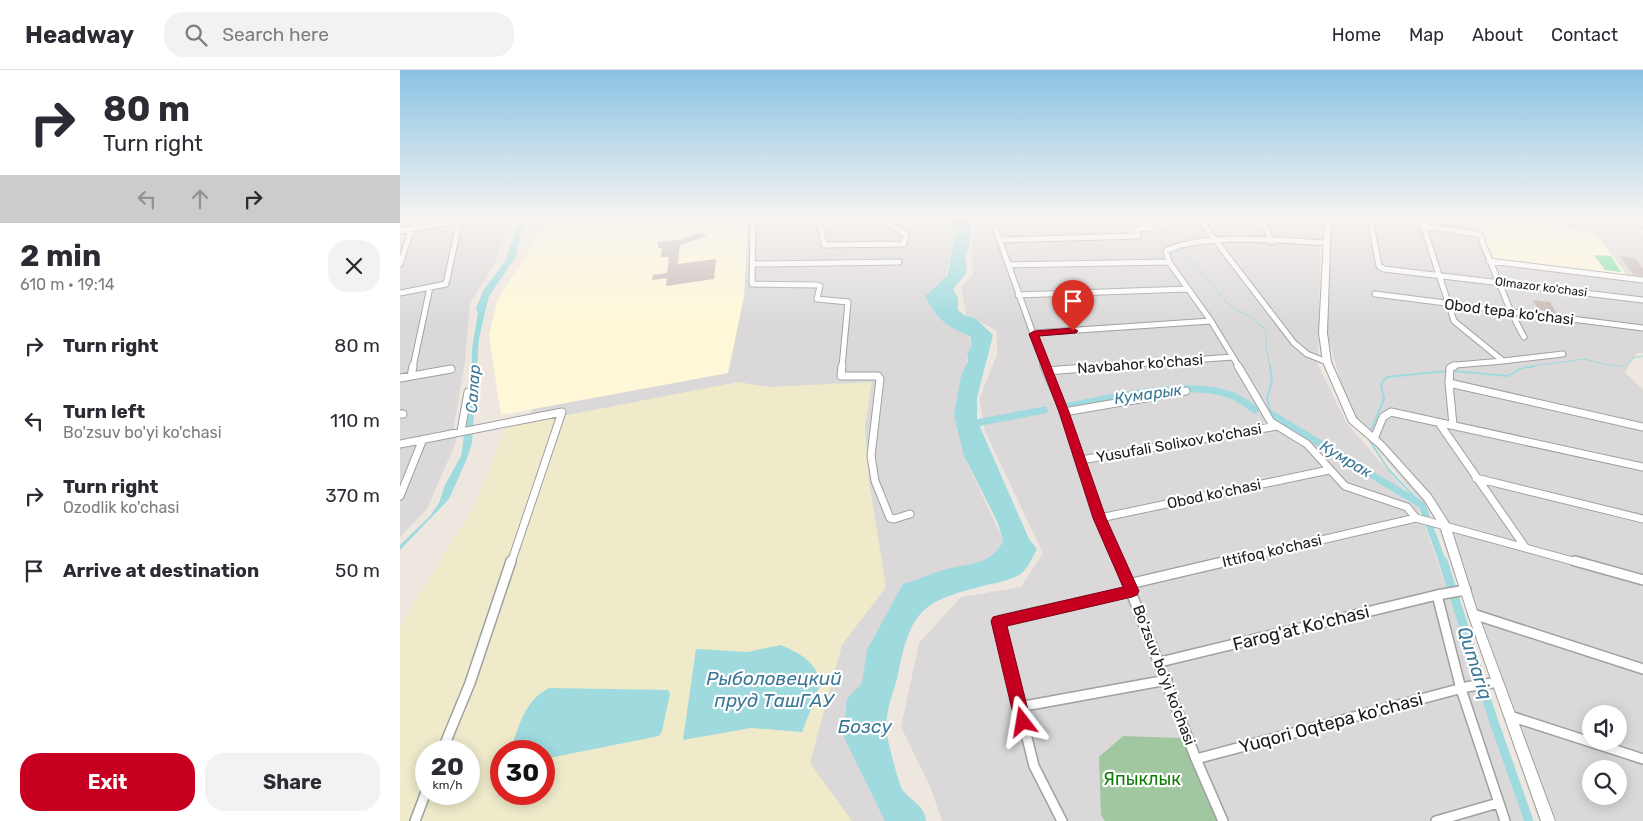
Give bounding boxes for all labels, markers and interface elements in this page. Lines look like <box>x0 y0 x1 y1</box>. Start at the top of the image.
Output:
search box <box>164 12 514 57</box>
text: Headway <box>25 21 134 49</box>
icon: search <box>182 21 210 49</box>
text: Search here <box>222 23 329 46</box>
text: Home <box>1332 24 1381 46</box>
text: Map <box>1409 24 1444 46</box>
text: About <box>1472 24 1523 46</box>
text: Contact <box>1551 24 1618 46</box>
text: 80 m <box>103 88 190 130</box>
icon: right <box>20 90 85 155</box>
text: Turn right <box>103 130 203 157</box>
icon: left <box>133 185 161 213</box>
icon: ahead <box>186 185 214 213</box>
icon: right <box>239 185 267 213</box>
text: 2 min <box>20 238 101 274</box>
button: close <box>328 240 380 292</box>
street label: Olmazor ko'chasi <box>1494 274 1588 300</box>
text: 610 m · 19:14 <box>20 275 115 294</box>
pin <box>1052 280 1094 331</box>
icon: arrive <box>1059 287 1087 315</box>
street label: Obod tepa ko'chasi <box>1443 295 1575 329</box>
icon: right <box>20 332 48 360</box>
text: Turn right <box>63 334 158 357</box>
text: 80 m <box>334 334 380 357</box>
street label: Navbahor ko'chasi <box>1076 351 1204 377</box>
water label: Салар <box>462 364 484 414</box>
water label: Кумарык <box>1113 380 1184 408</box>
text: Turn left <box>63 400 145 423</box>
icon: left <box>20 407 48 435</box>
text: 110 m <box>330 409 380 432</box>
street label: Yusufali Solixov ko'chasi <box>1095 420 1263 466</box>
text: Bo'zsuv bo'yi ko'chasi <box>63 423 222 442</box>
water label: Кумрак <box>1317 436 1376 482</box>
text: Turn right <box>63 475 158 498</box>
street label: Obod ko'chasi <box>1165 475 1263 513</box>
icon: right <box>20 482 48 510</box>
text: 370 m <box>325 484 380 507</box>
text: Ozodlik ko'chasi <box>63 498 179 517</box>
street label: Ittifoq ko'chasi <box>1220 531 1324 571</box>
icon: arrive <box>20 557 48 585</box>
text: Arrive at destination <box>63 559 259 582</box>
text: 50 m <box>335 559 380 582</box>
street label: Farog'at Ko'chasi <box>1230 600 1372 656</box>
street label: Bo'zsuv bo'yi ko'chasi <box>1129 602 1199 748</box>
water label: Qumariq <box>1452 624 1498 702</box>
water label: Рыболовецкий пруд ТашГАУ <box>706 667 842 712</box>
street label: Yuqori Oqtepa ko'chasi <box>1237 688 1425 758</box>
position arrow <box>996 695 1048 747</box>
map controls <box>1582 705 1627 805</box>
button: sound <box>1582 705 1627 750</box>
water label: Бозсу <box>838 715 892 738</box>
speed limit sign: 30 <box>490 740 555 805</box>
text: 20 <box>431 752 464 781</box>
button: Exit <box>20 753 195 811</box>
button: Share <box>205 753 380 811</box>
button: search <box>1582 760 1627 805</box>
park label: Япыклык <box>1103 768 1181 790</box>
text: km/h <box>433 778 462 792</box>

